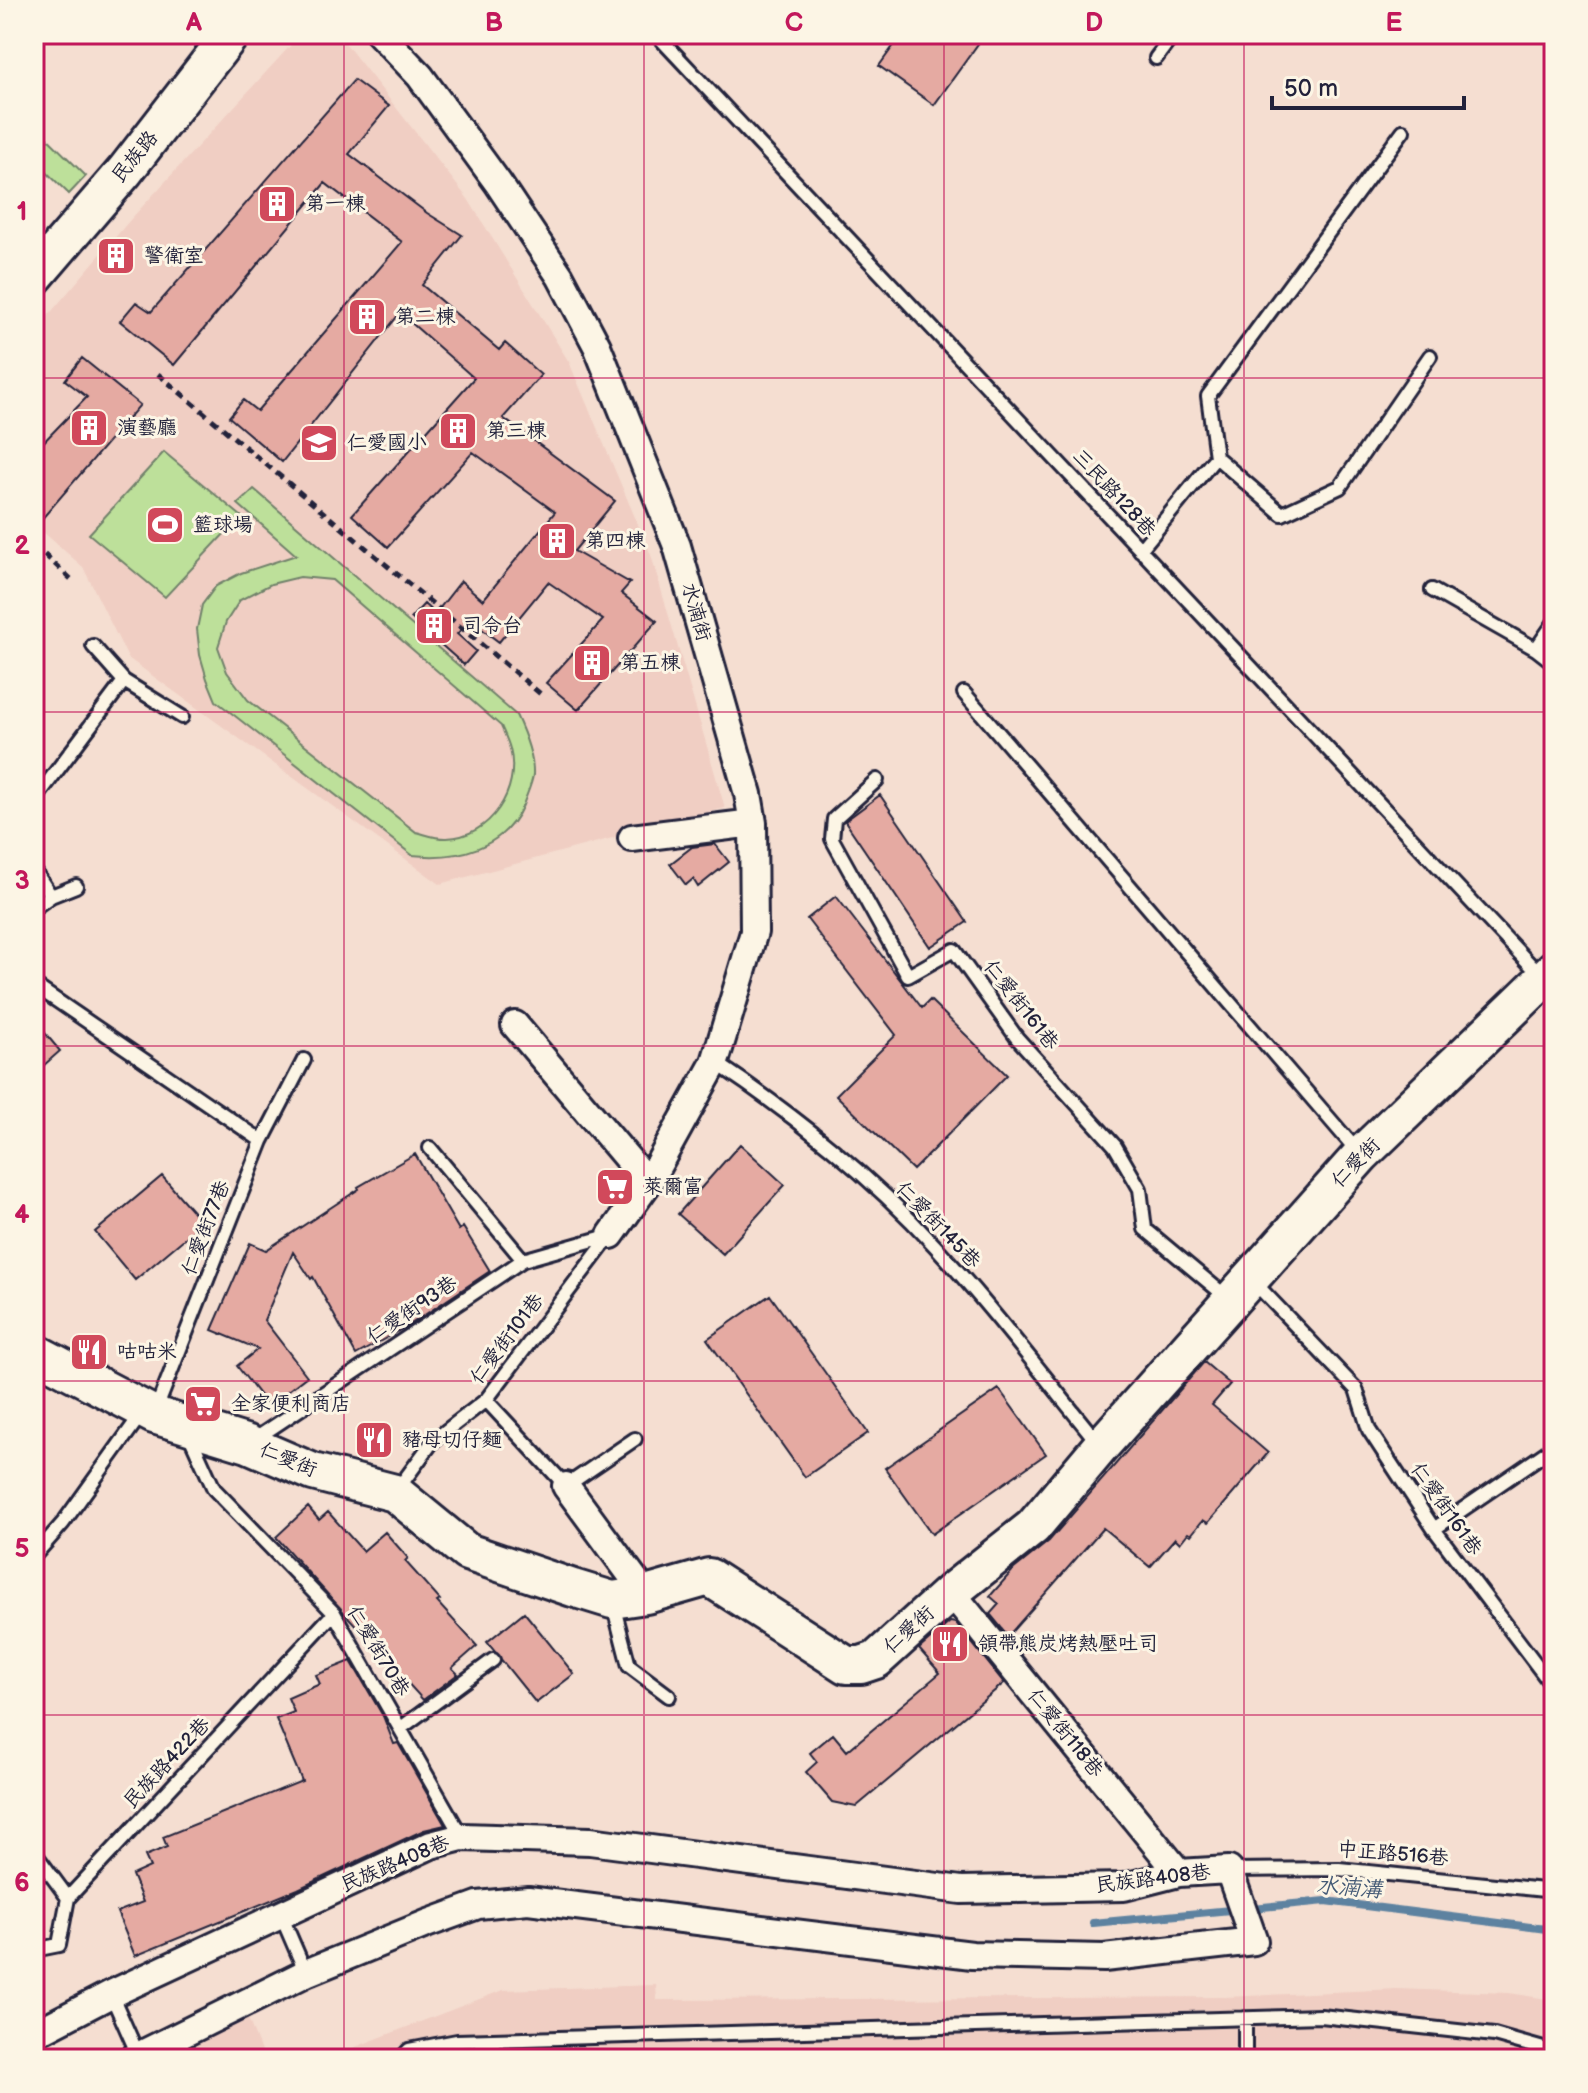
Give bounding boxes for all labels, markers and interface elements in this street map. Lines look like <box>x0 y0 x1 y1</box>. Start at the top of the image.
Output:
text: A <box>185 8 202 39</box>
text: B <box>485 8 503 39</box>
text: C <box>785 8 803 39</box>
text: D <box>1085 8 1103 39</box>
text: E <box>1386 8 1403 39</box>
scale bar <box>1272 60 1464 110</box>
text: 50 m <box>1284 74 1338 103</box>
street label: 民族路 <box>107 125 164 188</box>
building icon: 第一棟 <box>256 183 298 225</box>
place label: 第一棟 <box>305 192 366 216</box>
text: 1 <box>17 197 27 228</box>
building icon: 警衛室 <box>95 235 137 277</box>
place label: 警衛室 <box>144 244 204 268</box>
building icon: 第二棟 <box>346 296 388 338</box>
place label: 第二棟 <box>395 305 456 329</box>
building icon: 演藝廳 <box>68 407 110 449</box>
building icon: 第三棟 <box>437 410 479 452</box>
place label: 演藝廳 <box>117 416 177 440</box>
place label: 第三棟 <box>486 419 547 443</box>
school or university icon: 仁愛國小 <box>298 422 340 464</box>
place label: 仁愛國小 <box>347 431 427 455</box>
street label: 三民路128巷 <box>1067 444 1161 543</box>
sports icon: 籃球場 <box>144 504 186 546</box>
place label: 籃球場 <box>193 513 253 537</box>
building icon: 第四棟 <box>536 520 578 562</box>
place label: 第四棟 <box>585 529 646 553</box>
text: 2 <box>14 531 30 562</box>
street label: 水湳街 <box>676 580 716 644</box>
building icon: 司令台 <box>413 605 455 647</box>
place label: 司令台 <box>462 614 522 638</box>
building icon: 第五棟 <box>571 642 613 684</box>
place label: 第五棟 <box>620 651 681 675</box>
text: 3 <box>14 866 30 897</box>
street label: 仁愛街161巷 <box>978 955 1064 1056</box>
street label: 仁愛街 <box>1327 1133 1385 1193</box>
supermarket icon: 萊爾富 <box>594 1166 636 1208</box>
place label: 萊爾富 <box>643 1175 703 1199</box>
street label: 仁愛街77巷 <box>177 1176 235 1279</box>
street label: 仁愛街145巷 <box>891 1177 986 1274</box>
text: 4 <box>14 1200 30 1231</box>
street label: 仁愛街93巷 <box>362 1270 463 1349</box>
street label: 仁愛街101巷 <box>465 1288 549 1389</box>
restaurant icon: 咕咕米 <box>68 1331 110 1373</box>
place label: 咕咕米 <box>117 1340 177 1364</box>
supermarket icon: 全家便利商店 <box>182 1383 224 1425</box>
place label: 全家便利商店 <box>231 1392 351 1416</box>
restaurant icon: 豬母切仔麵 <box>353 1419 395 1461</box>
place label: 豬母切仔麵 <box>402 1428 502 1452</box>
street label: 仁愛街 <box>256 1438 320 1482</box>
street label: 仁愛街161巷 <box>1405 1458 1487 1561</box>
text: 5 <box>14 1534 30 1565</box>
street label: 仁愛街70巷 <box>342 1601 415 1702</box>
street label: 仁愛街 <box>879 1601 939 1659</box>
restaurant icon: 領帶熊炭烤熱壓吐司 <box>929 1623 971 1665</box>
place label: 領帶熊炭烤熱壓吐司 <box>978 1632 1158 1656</box>
street label: 仁愛街118巷 <box>1022 1684 1109 1783</box>
street label: 民族路422巷 <box>119 1712 216 1814</box>
street label: 民族路408巷 <box>337 1830 454 1898</box>
street label: 中正路516巷 <box>1336 1837 1451 1871</box>
street label: 民族路408巷 <box>1094 1860 1213 1898</box>
text: 6 <box>14 1868 30 1899</box>
water label: 水湳溝 <box>1315 1872 1385 1904</box>

